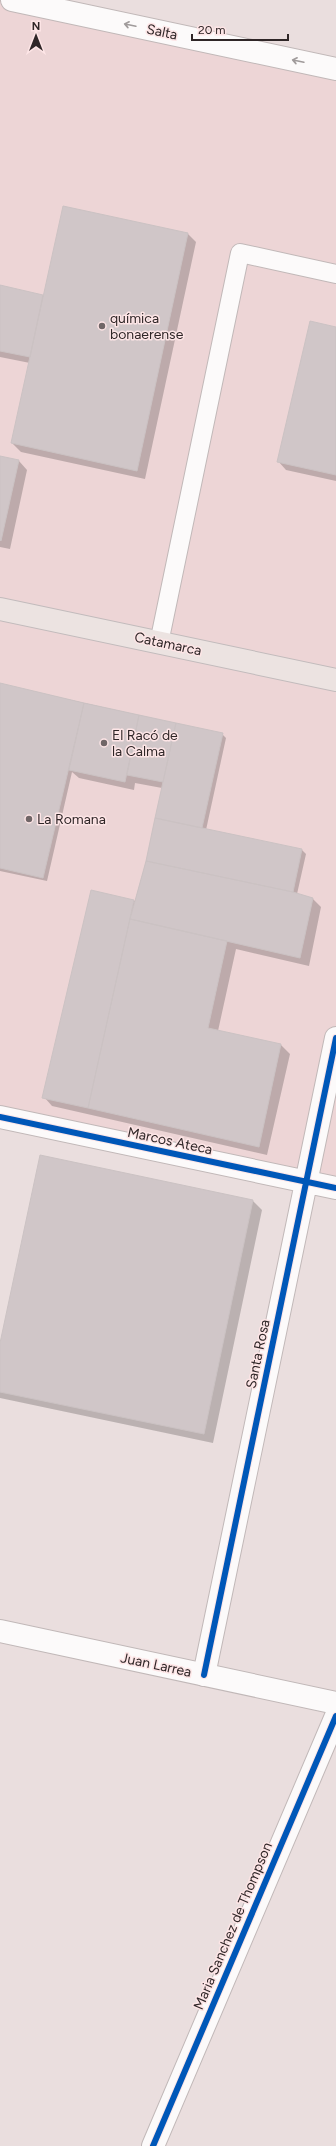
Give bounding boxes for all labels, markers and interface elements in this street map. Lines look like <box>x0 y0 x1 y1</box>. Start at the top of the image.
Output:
north arrow <box>16 16 56 56</box>
scale bar <box>192 16 288 42</box>
text: N <box>32 20 40 33</box>
one-way arrow <box>123 20 136 28</box>
street label: Salta <box>145 20 179 44</box>
text: 20 m <box>198 23 226 37</box>
one-way arrow <box>292 56 305 64</box>
place label: química bonaerense <box>110 310 184 343</box>
marker: química bonaerense <box>97 321 107 331</box>
street label: Catamarca <box>133 629 203 659</box>
place label: El Racó de la Calma <box>112 727 178 760</box>
marker: El Racó de la Calma <box>99 738 109 748</box>
place label: La Romana <box>37 811 106 828</box>
marker: La Romana <box>24 814 34 824</box>
street label: Marcos Ateca <box>126 1124 214 1158</box>
street label: Santa Rosa <box>242 1318 274 1390</box>
street label: Juan Larrea <box>119 1649 193 1681</box>
street label: Maria Sanchez de Thompson <box>190 1840 276 2012</box>

